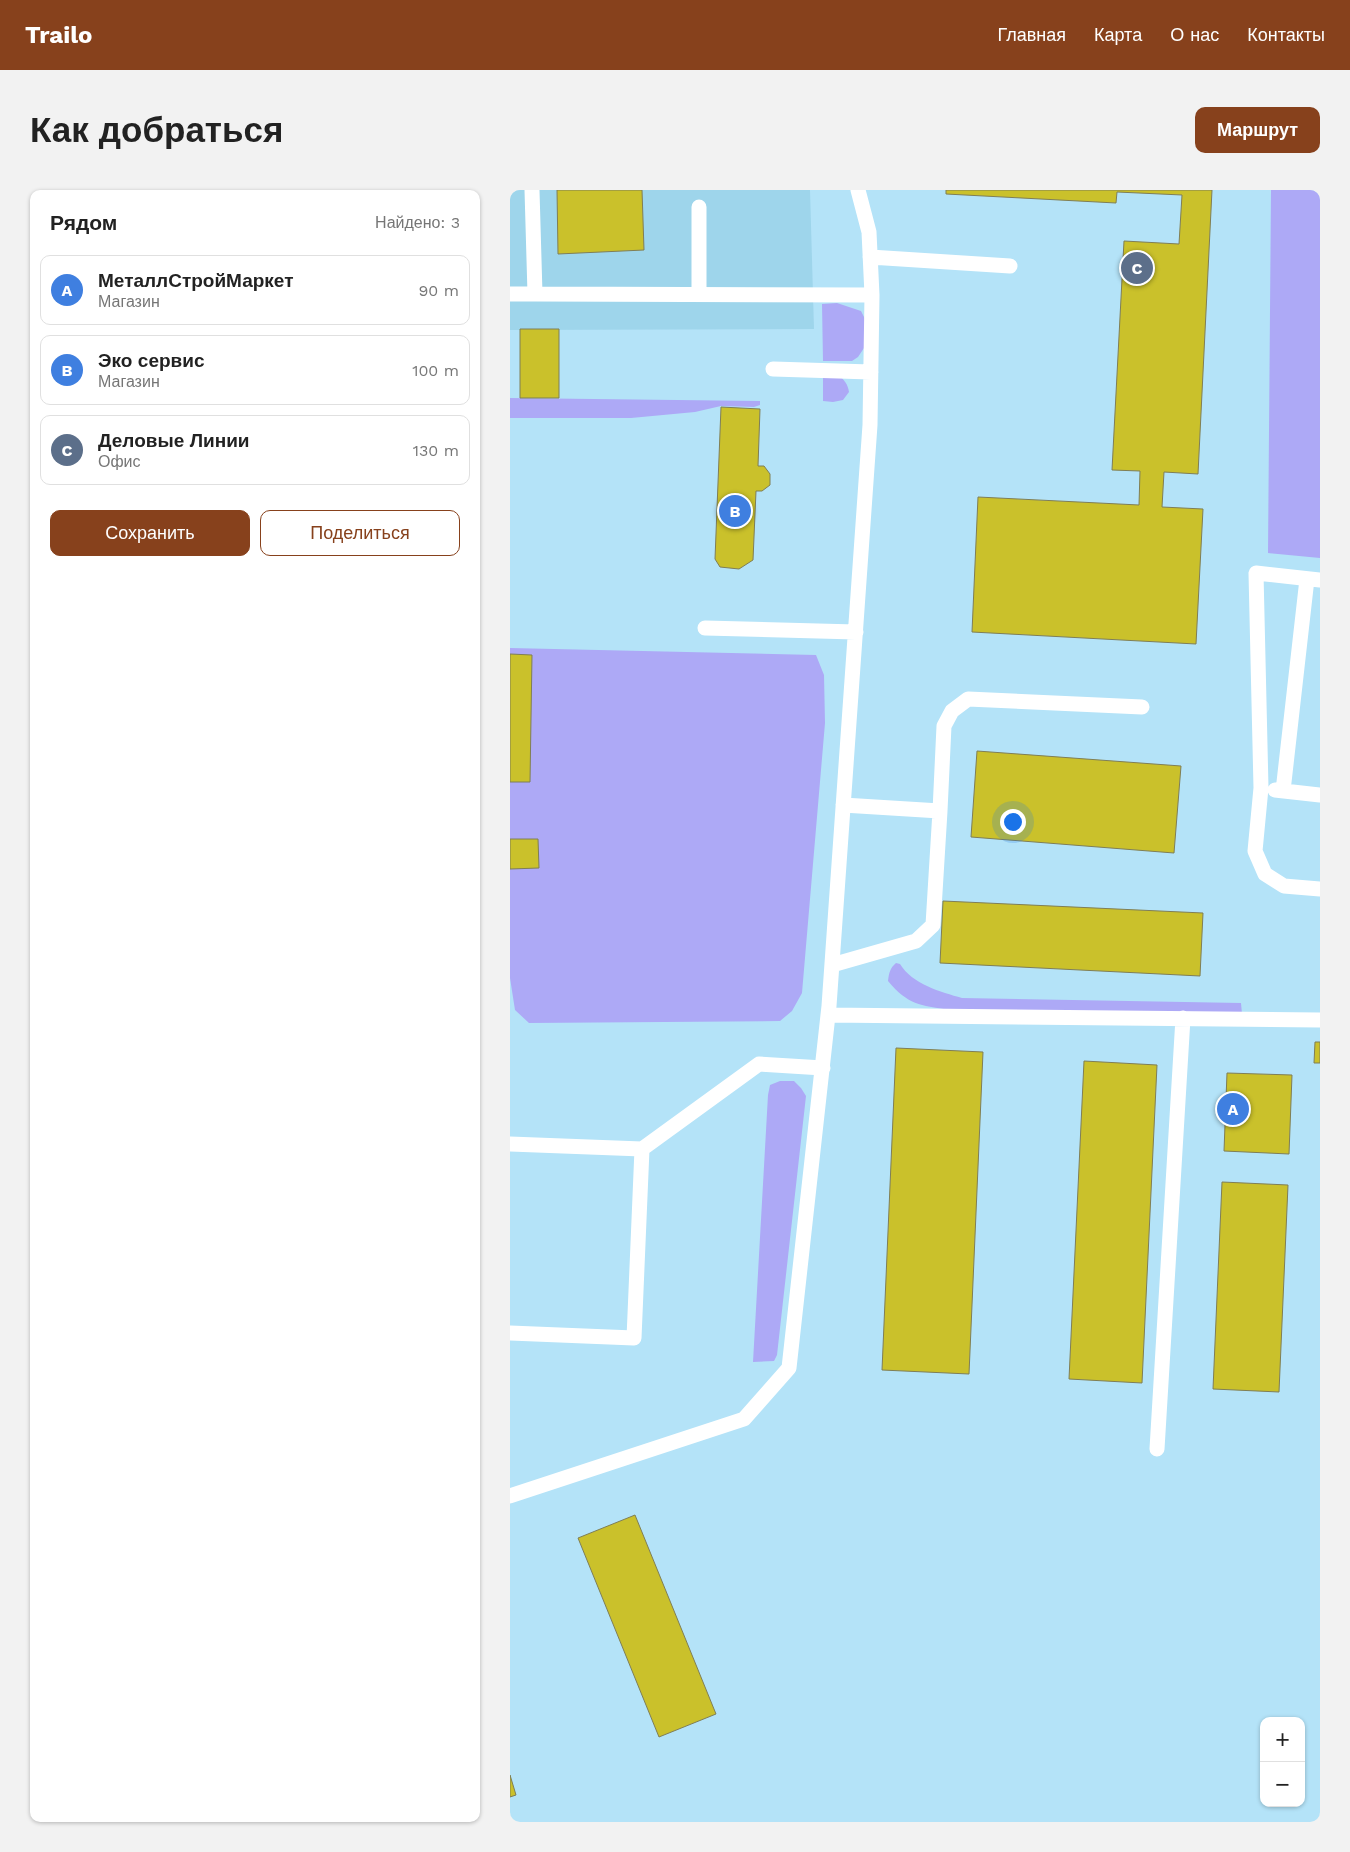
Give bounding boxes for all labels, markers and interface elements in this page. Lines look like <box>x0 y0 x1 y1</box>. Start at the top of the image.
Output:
text: Trailo <box>25 21 92 49</box>
text: Главная <box>997 24 1066 45</box>
text: Карта <box>1094 24 1142 45</box>
text: О нас <box>1170 24 1219 45</box>
text: Контакты <box>1247 24 1325 45</box>
button: Маршрут <box>1195 107 1320 153</box>
text: Как добраться <box>30 109 283 151</box>
text: Рядом <box>50 210 117 235</box>
text: Найдено: 3 <box>375 213 460 232</box>
pin: C <box>1121 249 1153 287</box>
text: МеталлСтройМаркет <box>98 269 293 292</box>
text: A <box>62 281 72 300</box>
text: 90 m <box>418 281 459 300</box>
text: Магазин <box>98 292 160 311</box>
text: Эко сервис <box>98 349 204 372</box>
text: B <box>62 361 72 380</box>
text: 100 m <box>412 361 459 380</box>
text: Магазин <box>98 372 160 391</box>
text: Деловые Линии <box>98 429 250 452</box>
text: C <box>62 441 72 460</box>
text: 130 m <box>413 441 459 460</box>
text: Офис <box>98 452 141 471</box>
pin: B <box>719 492 751 530</box>
button: Сохранить <box>50 510 250 556</box>
button: Поделиться <box>260 510 460 556</box>
your location <box>1000 809 1026 835</box>
pin: A <box>1217 1090 1249 1128</box>
map controls <box>1260 1717 1305 1807</box>
button: + <box>1260 1717 1305 1762</box>
button: − <box>1260 1762 1305 1807</box>

